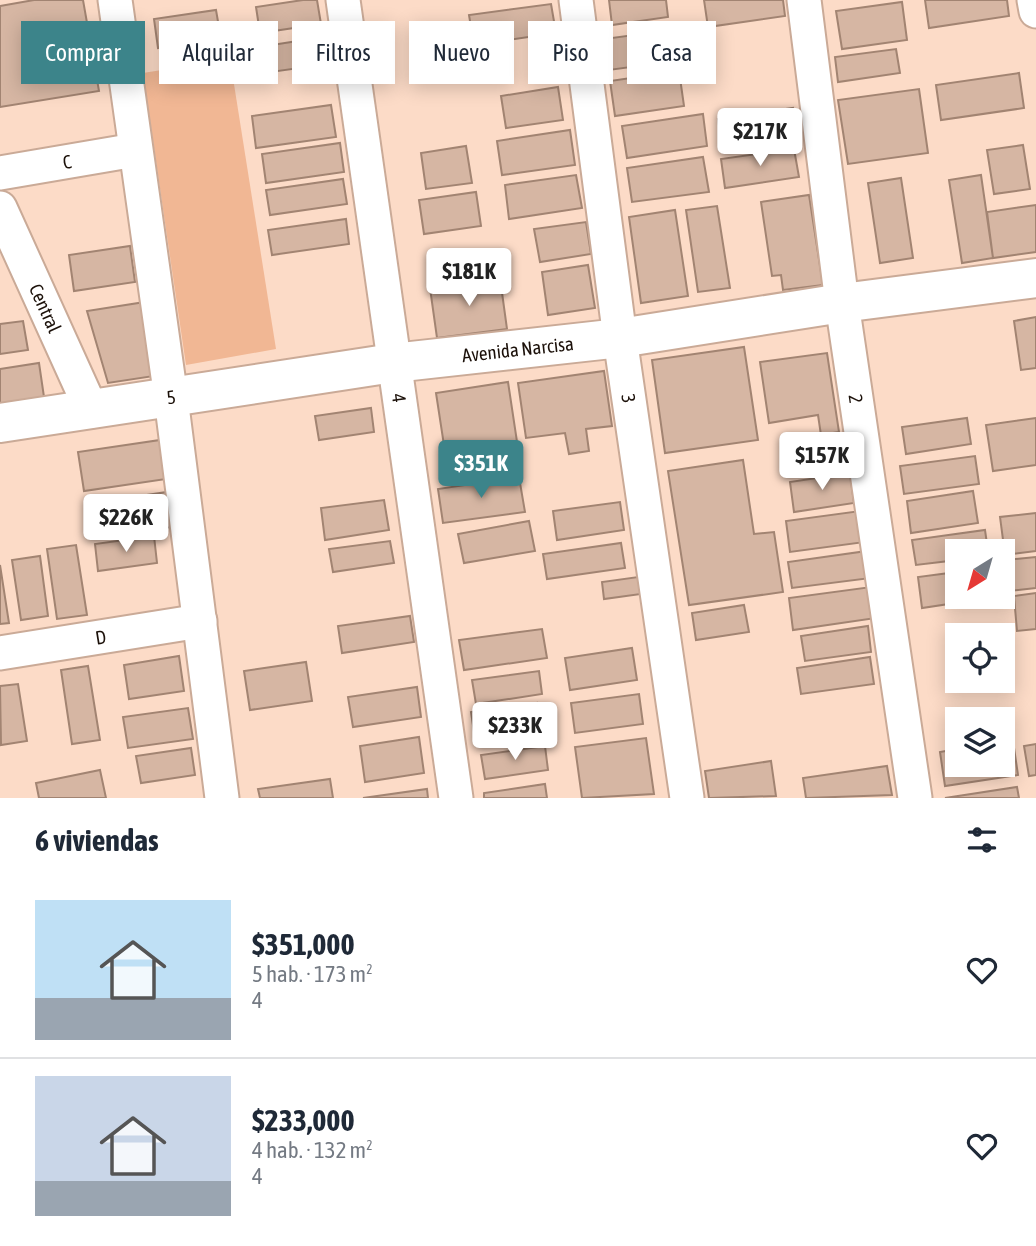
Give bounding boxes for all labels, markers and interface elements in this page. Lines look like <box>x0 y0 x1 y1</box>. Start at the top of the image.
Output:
chip: Comprar <box>21 21 145 84</box>
chip: Alquilar <box>159 21 278 84</box>
chip: Filtros <box>292 21 395 84</box>
chip: Nuevo <box>409 21 514 84</box>
chip: Piso <box>528 21 613 84</box>
chip: Casa <box>627 21 716 84</box>
pin: $217K <box>711 108 809 168</box>
text: $217K <box>733 118 787 144</box>
street label: C <box>61 150 74 173</box>
pin: $181K <box>420 248 518 308</box>
text: $181K <box>442 258 496 284</box>
street label: Central <box>25 280 66 336</box>
street label: Avenida Narcisa <box>461 332 575 366</box>
street label: 5 <box>165 385 177 408</box>
street label: 4 <box>388 392 411 404</box>
street label: 3 <box>617 393 640 405</box>
street label: 2 <box>845 393 868 405</box>
pin: $157K <box>773 433 871 492</box>
pin: $351K <box>432 440 530 500</box>
text: $157K <box>795 442 849 468</box>
text: $351K <box>454 450 508 476</box>
pin: $226K <box>77 494 175 554</box>
text: $226K <box>99 504 153 530</box>
north arrow <box>945 539 1015 609</box>
map controls <box>945 539 1015 777</box>
button: locate <box>945 623 1015 693</box>
street label: D <box>94 625 108 649</box>
pin: $233K <box>466 702 564 762</box>
button: layers <box>945 707 1015 777</box>
text: $233K <box>488 712 542 738</box>
icon: filters <box>963 821 1001 859</box>
text: 6 viviendas <box>35 823 159 857</box>
text: $351,000 <box>252 927 355 961</box>
icon: home <box>91 928 175 1012</box>
icon: heart <box>963 951 1001 989</box>
text: 5 hab. · 173 m² <box>252 961 373 987</box>
text: 4 <box>252 987 263 1013</box>
text: $233,000 <box>252 1103 355 1137</box>
icon: home <box>91 1104 175 1188</box>
icon: heart <box>963 1127 1001 1165</box>
text: 4 hab. · 132 m² <box>252 1137 373 1163</box>
text: 4 <box>252 1163 263 1189</box>

